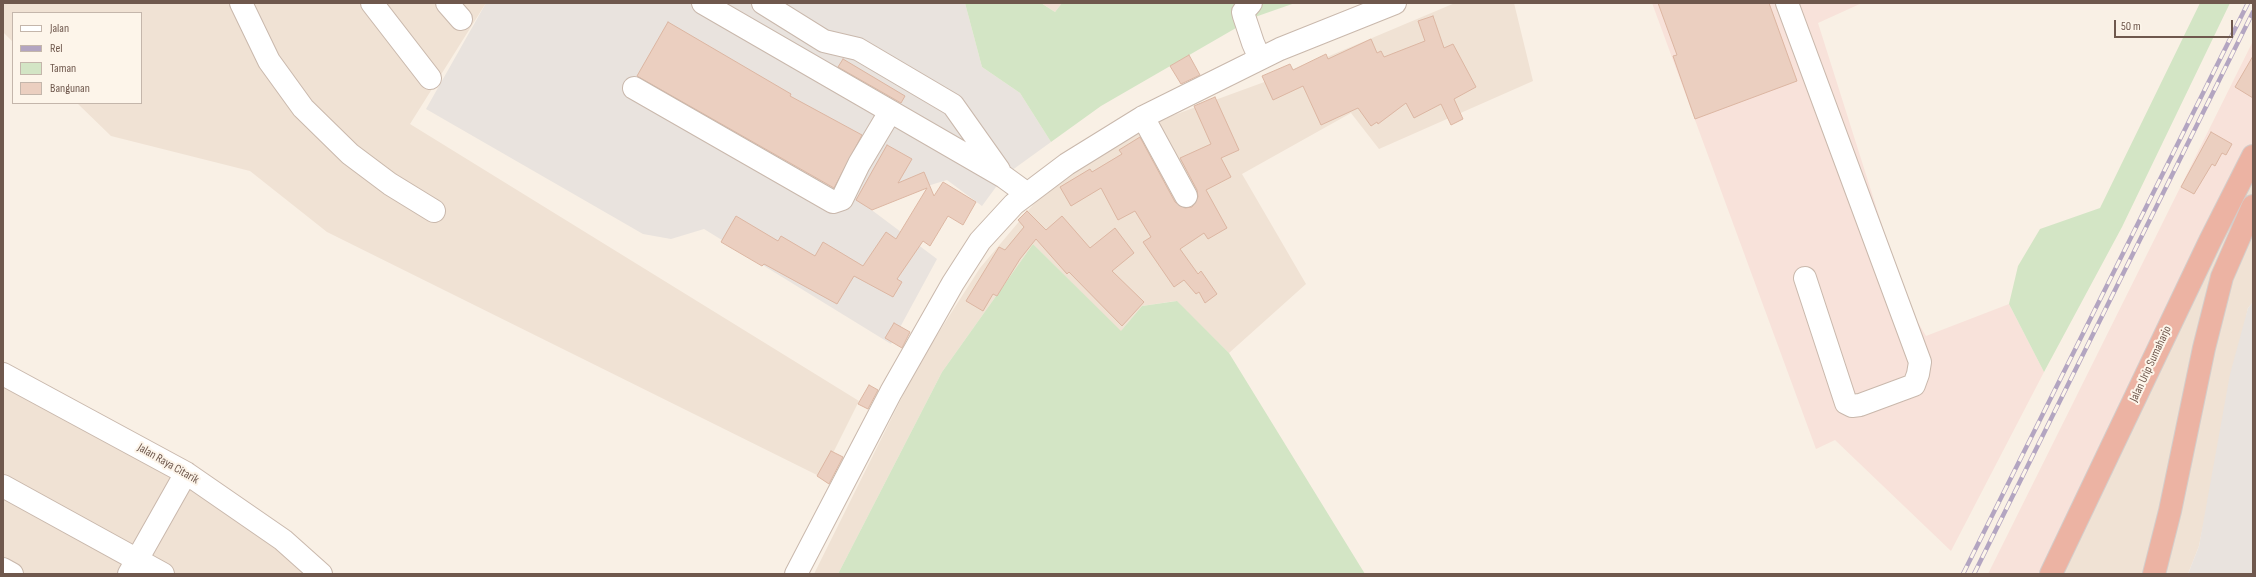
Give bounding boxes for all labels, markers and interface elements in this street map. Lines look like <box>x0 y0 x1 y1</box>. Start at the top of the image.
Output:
legend <box>12 12 142 104</box>
scale bar <box>2116 12 2235 38</box>
text: 50 m <box>2121 19 2141 34</box>
text: Jalan <box>50 21 69 36</box>
text: Rel <box>50 41 62 56</box>
text: Taman <box>50 61 76 76</box>
text: Bangunan <box>50 81 90 96</box>
street label: Jalan Urip Sumaharjo <box>2127 324 2175 404</box>
street label: Jalan Raya Citarik <box>135 441 201 487</box>

